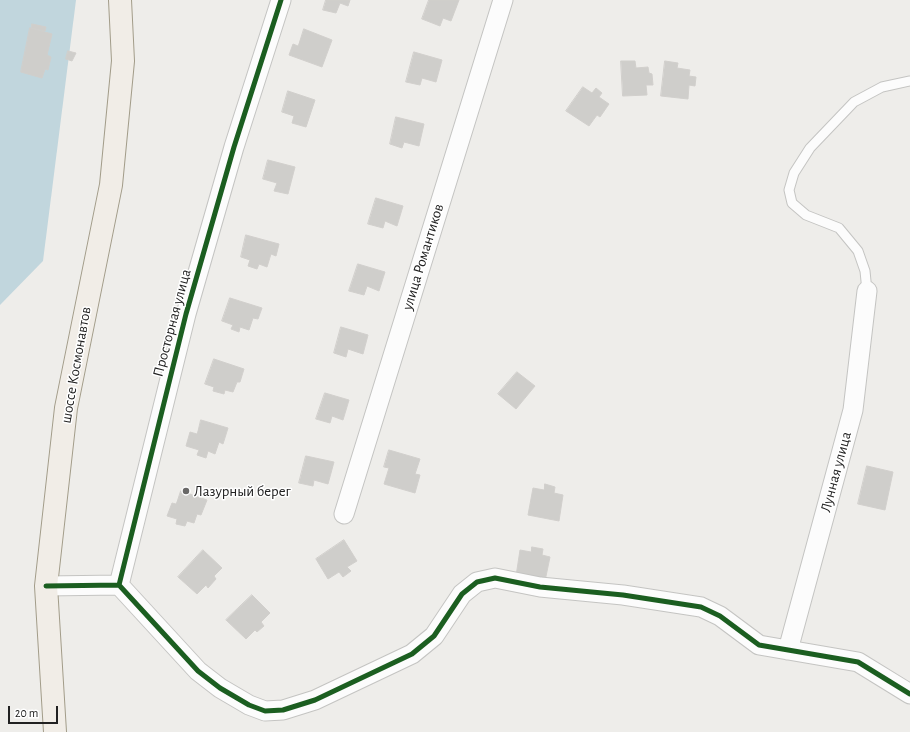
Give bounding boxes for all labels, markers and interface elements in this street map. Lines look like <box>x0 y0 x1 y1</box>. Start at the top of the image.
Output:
street label: улица Романтиков <box>398 202 448 312</box>
street label: Просторная улица <box>149 267 195 379</box>
street label: шоссе Космонавтов <box>57 305 95 425</box>
street label: Лунная улица <box>817 430 855 514</box>
place label: Лазурный берег <box>194 482 291 500</box>
marker: Лазурный берег <box>181 486 191 496</box>
scale bar <box>10 698 60 724</box>
text: 20 m <box>15 707 38 719</box>

